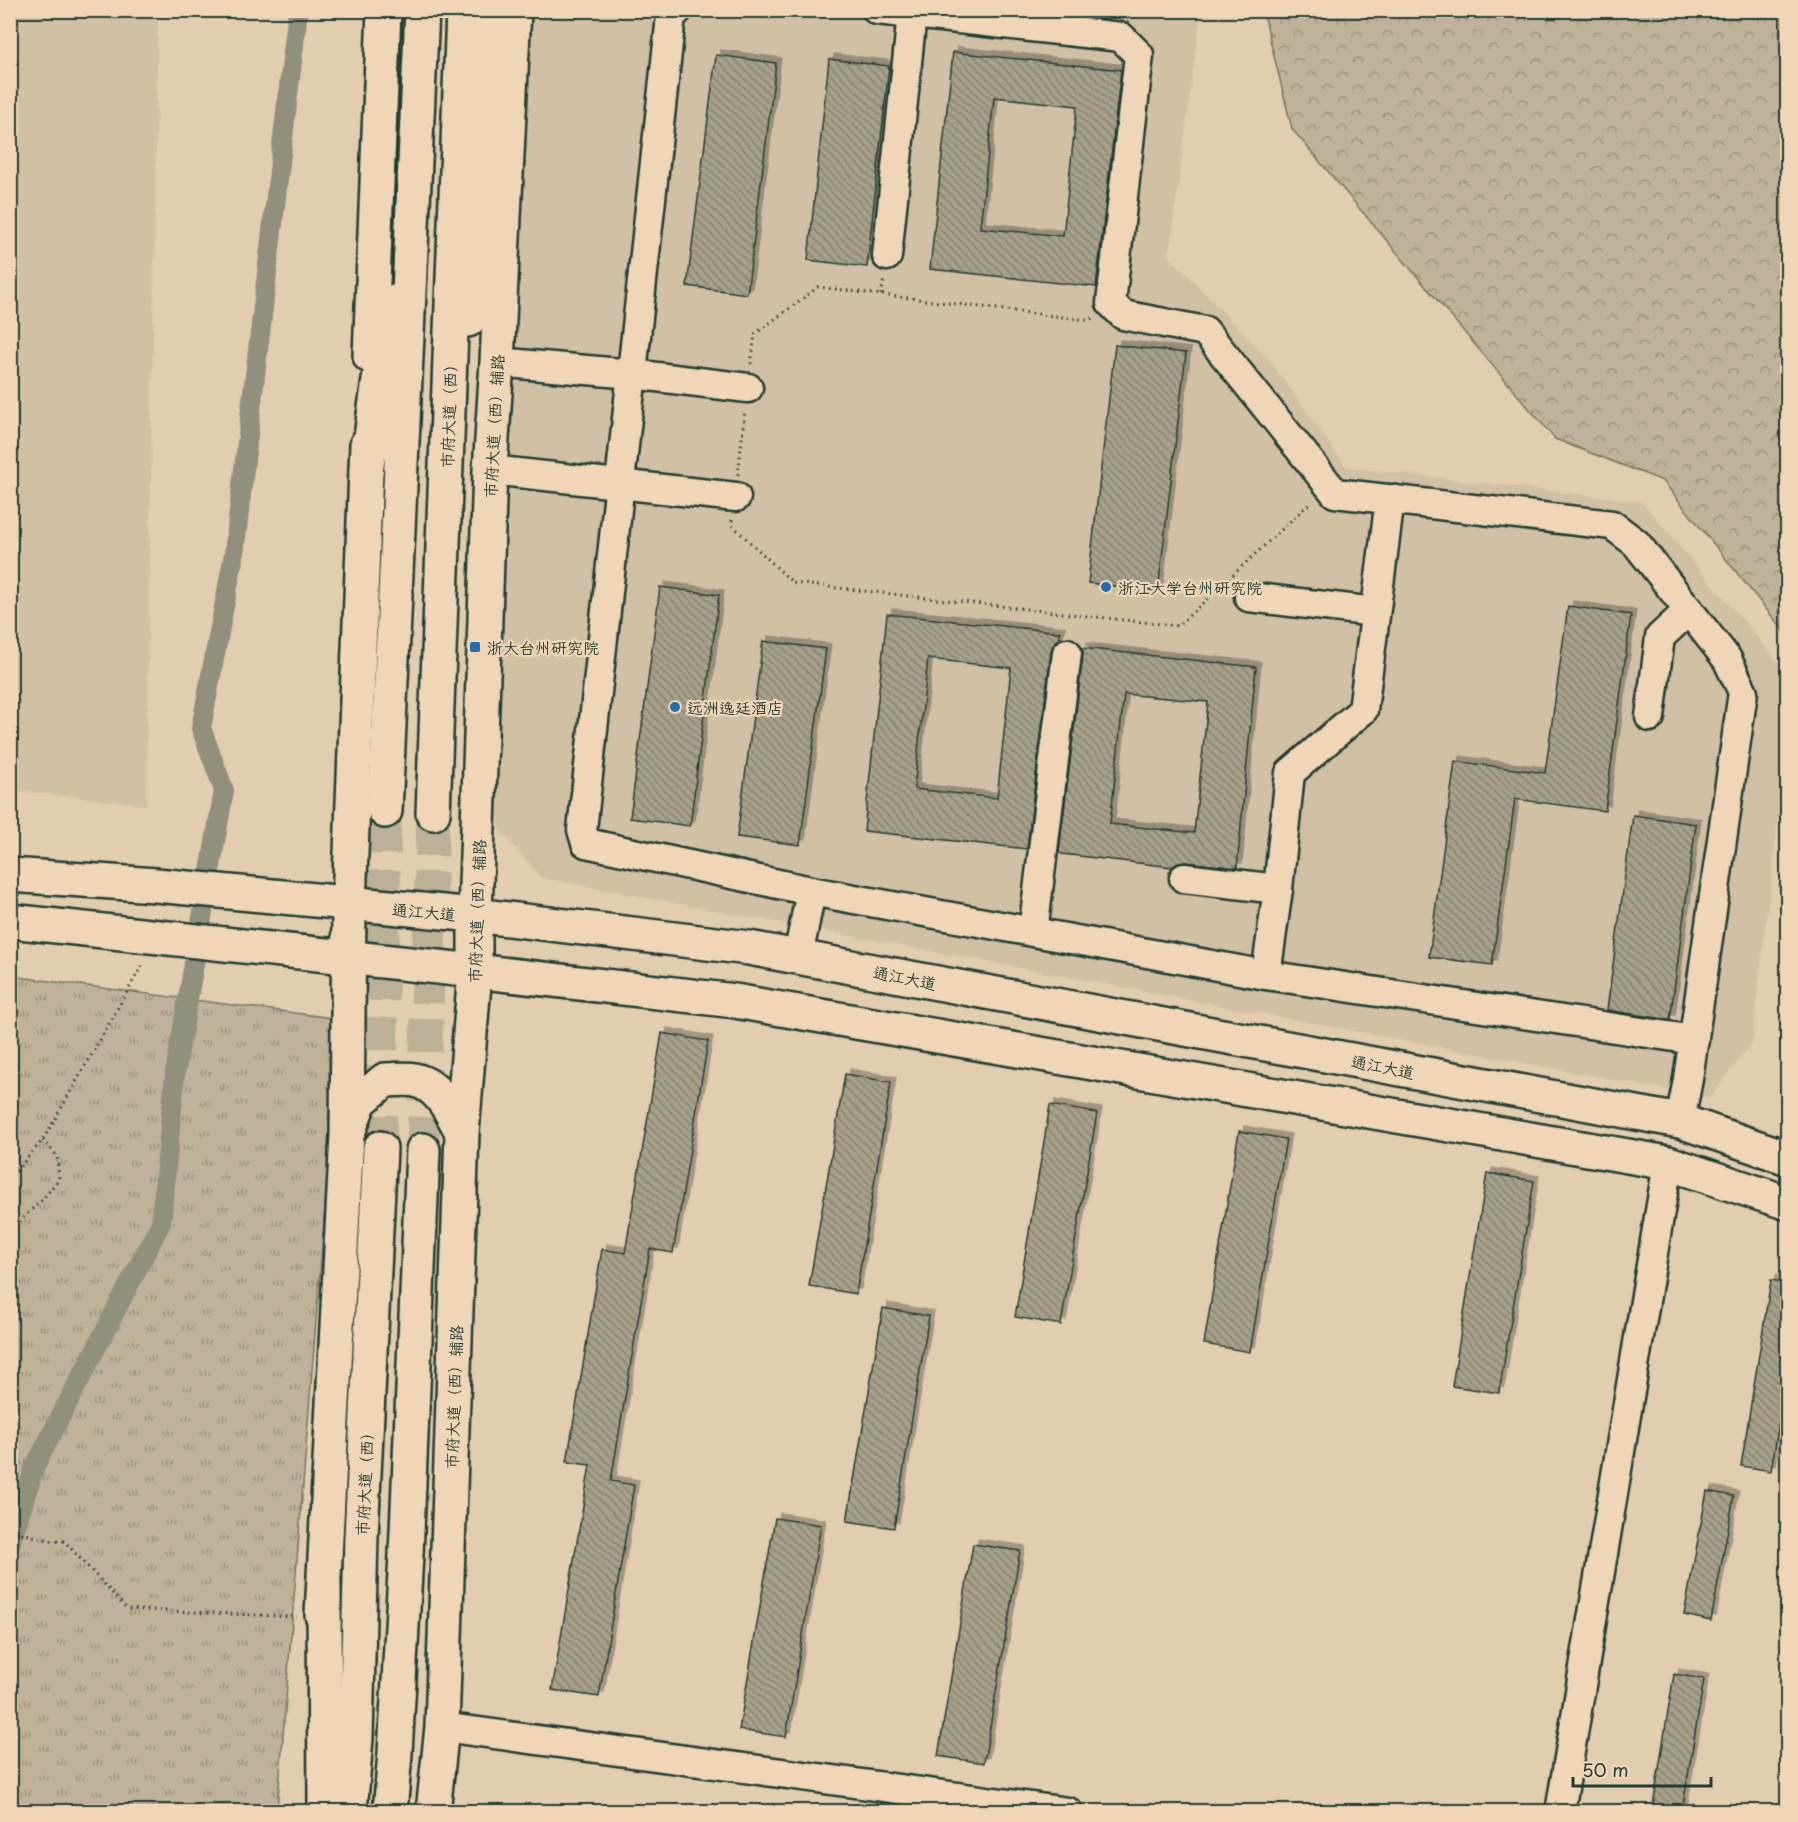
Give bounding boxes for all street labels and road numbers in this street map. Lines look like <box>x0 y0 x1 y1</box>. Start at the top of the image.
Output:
street label: 市府大道（西）辅路 <box>477 353 509 499</box>
street label: 市府大道（西） <box>434 356 462 468</box>
street label: 市府大道（西）辅路 <box>461 839 491 983</box>
street label: 通江大道 <box>391 896 457 926</box>
street label: 通江大道 <box>871 959 939 995</box>
street label: 通江大道 <box>1349 1048 1417 1084</box>
street label: 市府大道（西）辅路 <box>438 1325 468 1469</box>
street label: 市府大道（西） <box>349 1423 379 1537</box>

